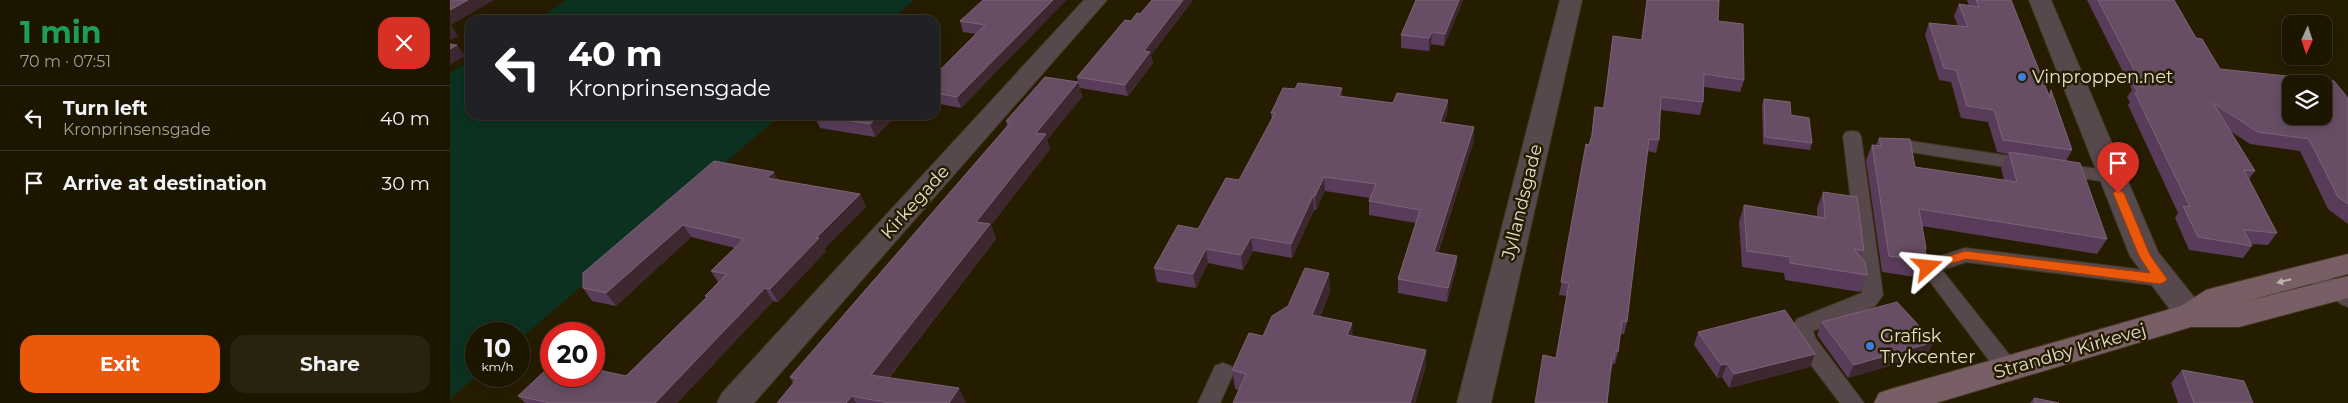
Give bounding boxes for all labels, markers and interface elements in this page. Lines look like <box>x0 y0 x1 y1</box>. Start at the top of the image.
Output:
text: 1 min <box>20 14 101 51</box>
north arrow <box>2282 15 2332 65</box>
map controls <box>2282 15 2332 125</box>
button: close <box>378 17 430 69</box>
text: 40 m <box>568 32 663 75</box>
icon: left <box>485 35 550 100</box>
text: 70 m · 07:51 <box>20 52 111 71</box>
place label: Vinproppen.net <box>2032 66 2173 88</box>
marker: Vinproppen.net <box>2016 71 2028 83</box>
text: Kronprinsensgade <box>568 75 771 102</box>
button: layers <box>2282 75 2332 125</box>
text: Turn left <box>63 97 148 120</box>
icon: left <box>20 104 48 132</box>
text: 40 m <box>380 107 430 130</box>
text: Kronprinsensgade <box>63 120 211 139</box>
street label: Jyllandsgade <box>1497 142 1547 263</box>
pin <box>2097 142 2139 193</box>
icon: arrive <box>2104 149 2132 177</box>
street label: Kirkegade <box>876 160 954 244</box>
icon: arrive <box>20 169 48 197</box>
text: Arrive at destination <box>63 172 267 195</box>
text: 30 m <box>382 172 430 195</box>
position arrow <box>1901 240 1953 292</box>
one-way arrow <box>2276 277 2292 285</box>
street label: Strandby Kirkevej <box>1991 319 2149 383</box>
speed limit sign: 20 <box>540 322 605 387</box>
place label: Grafisk Trykcenter <box>1880 325 1975 368</box>
text: 10 <box>484 333 511 363</box>
button: Exit <box>20 335 220 393</box>
button: Share <box>230 335 430 393</box>
marker: Grafisk Trykcenter <box>1864 340 1876 352</box>
text: km/h <box>481 359 514 374</box>

